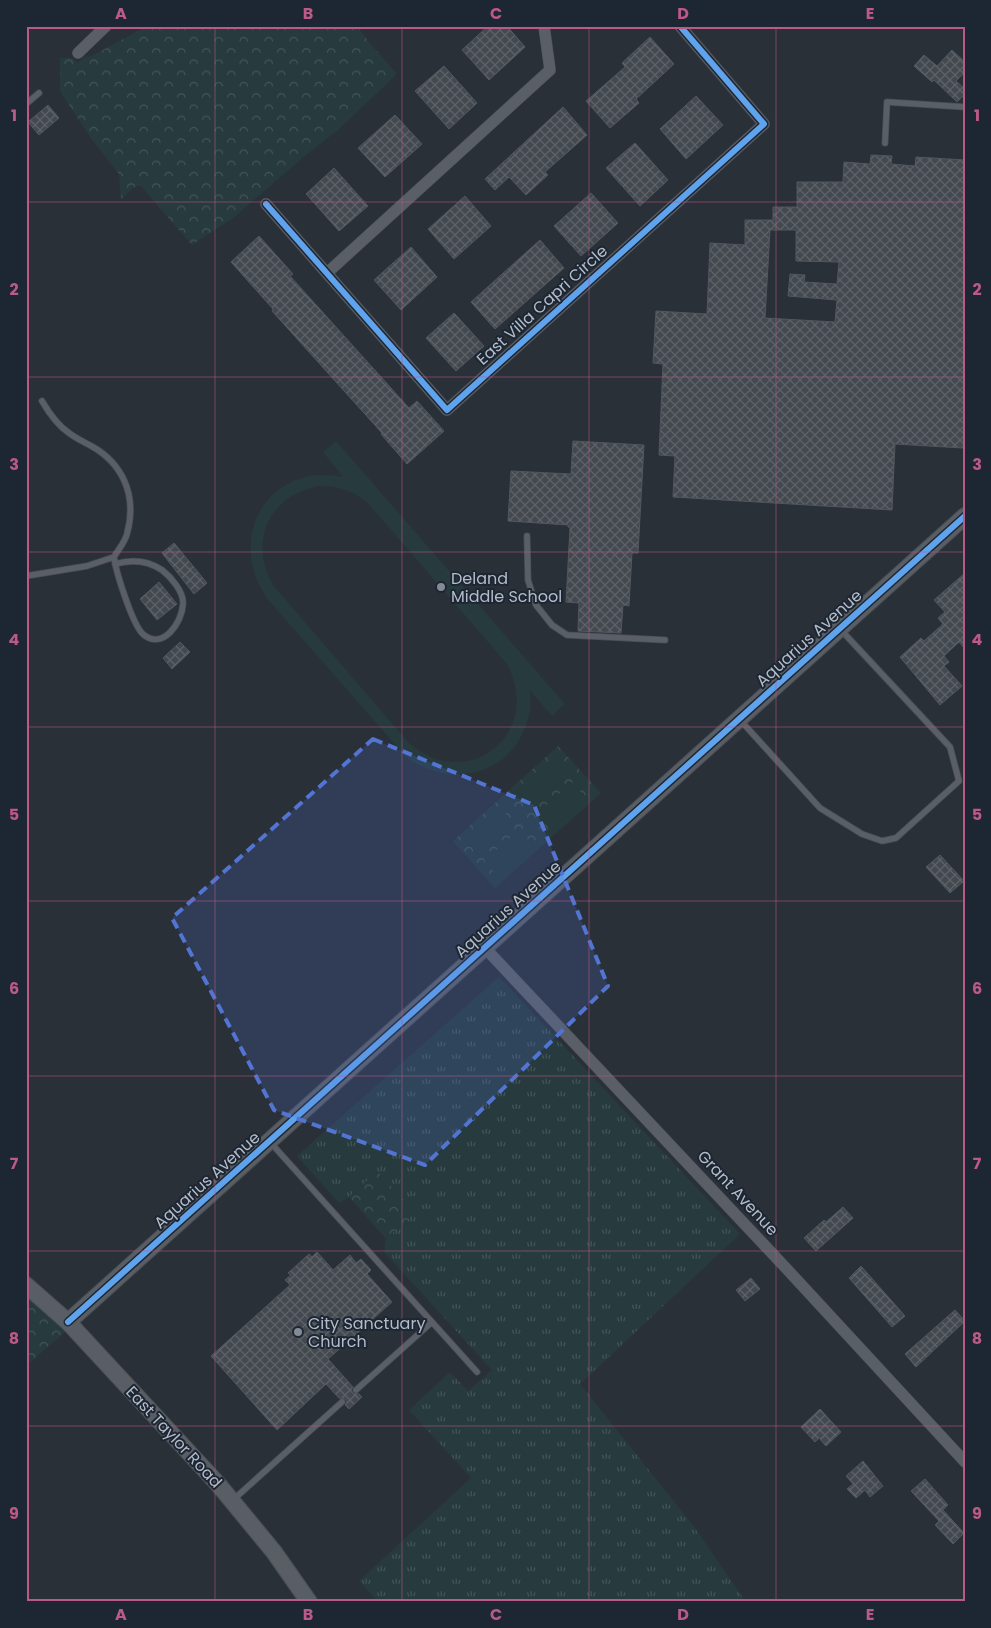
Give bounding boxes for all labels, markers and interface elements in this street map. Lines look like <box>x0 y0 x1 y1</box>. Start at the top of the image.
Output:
text: A <box>115 2 127 25</box>
text: B <box>303 2 313 25</box>
text: C <box>490 2 502 25</box>
text: D <box>677 2 689 25</box>
text: E <box>866 2 874 25</box>
text: 1 <box>11 104 17 127</box>
text: 1 <box>974 104 980 127</box>
street label: East Villa Capri Circle <box>471 240 613 370</box>
text: 2 <box>9 278 19 301</box>
text: 2 <box>972 278 982 301</box>
text: 3 <box>9 453 19 476</box>
text: 3 <box>972 453 982 476</box>
place label: Deland Middle School <box>451 567 562 608</box>
marker: Deland Middle School <box>435 581 447 593</box>
street label: Aquarius Avenue <box>751 584 867 692</box>
text: 4 <box>9 628 20 651</box>
text: 4 <box>972 628 983 651</box>
text: 5 <box>9 803 19 826</box>
text: 5 <box>972 803 982 826</box>
street label: Aquarius Avenue <box>450 855 566 963</box>
text: 6 <box>9 977 19 1000</box>
text: 6 <box>972 977 982 1000</box>
street label: Aquarius Avenue <box>149 1126 265 1234</box>
street label: Grant Avenue <box>692 1145 784 1241</box>
text: 7 <box>10 1152 19 1175</box>
text: 7 <box>973 1152 982 1175</box>
place label: City Sanctuary Church <box>308 1312 425 1353</box>
marker: City Sanctuary Church <box>292 1326 304 1338</box>
text: 8 <box>9 1327 19 1350</box>
text: 8 <box>972 1327 982 1350</box>
street label: East Taylor Road <box>121 1381 227 1493</box>
text: 9 <box>9 1502 19 1525</box>
text: 9 <box>972 1502 982 1525</box>
text: A <box>115 1603 127 1626</box>
text: B <box>303 1603 313 1626</box>
text: C <box>490 1603 502 1626</box>
text: D <box>677 1603 689 1626</box>
text: E <box>866 1603 874 1626</box>

